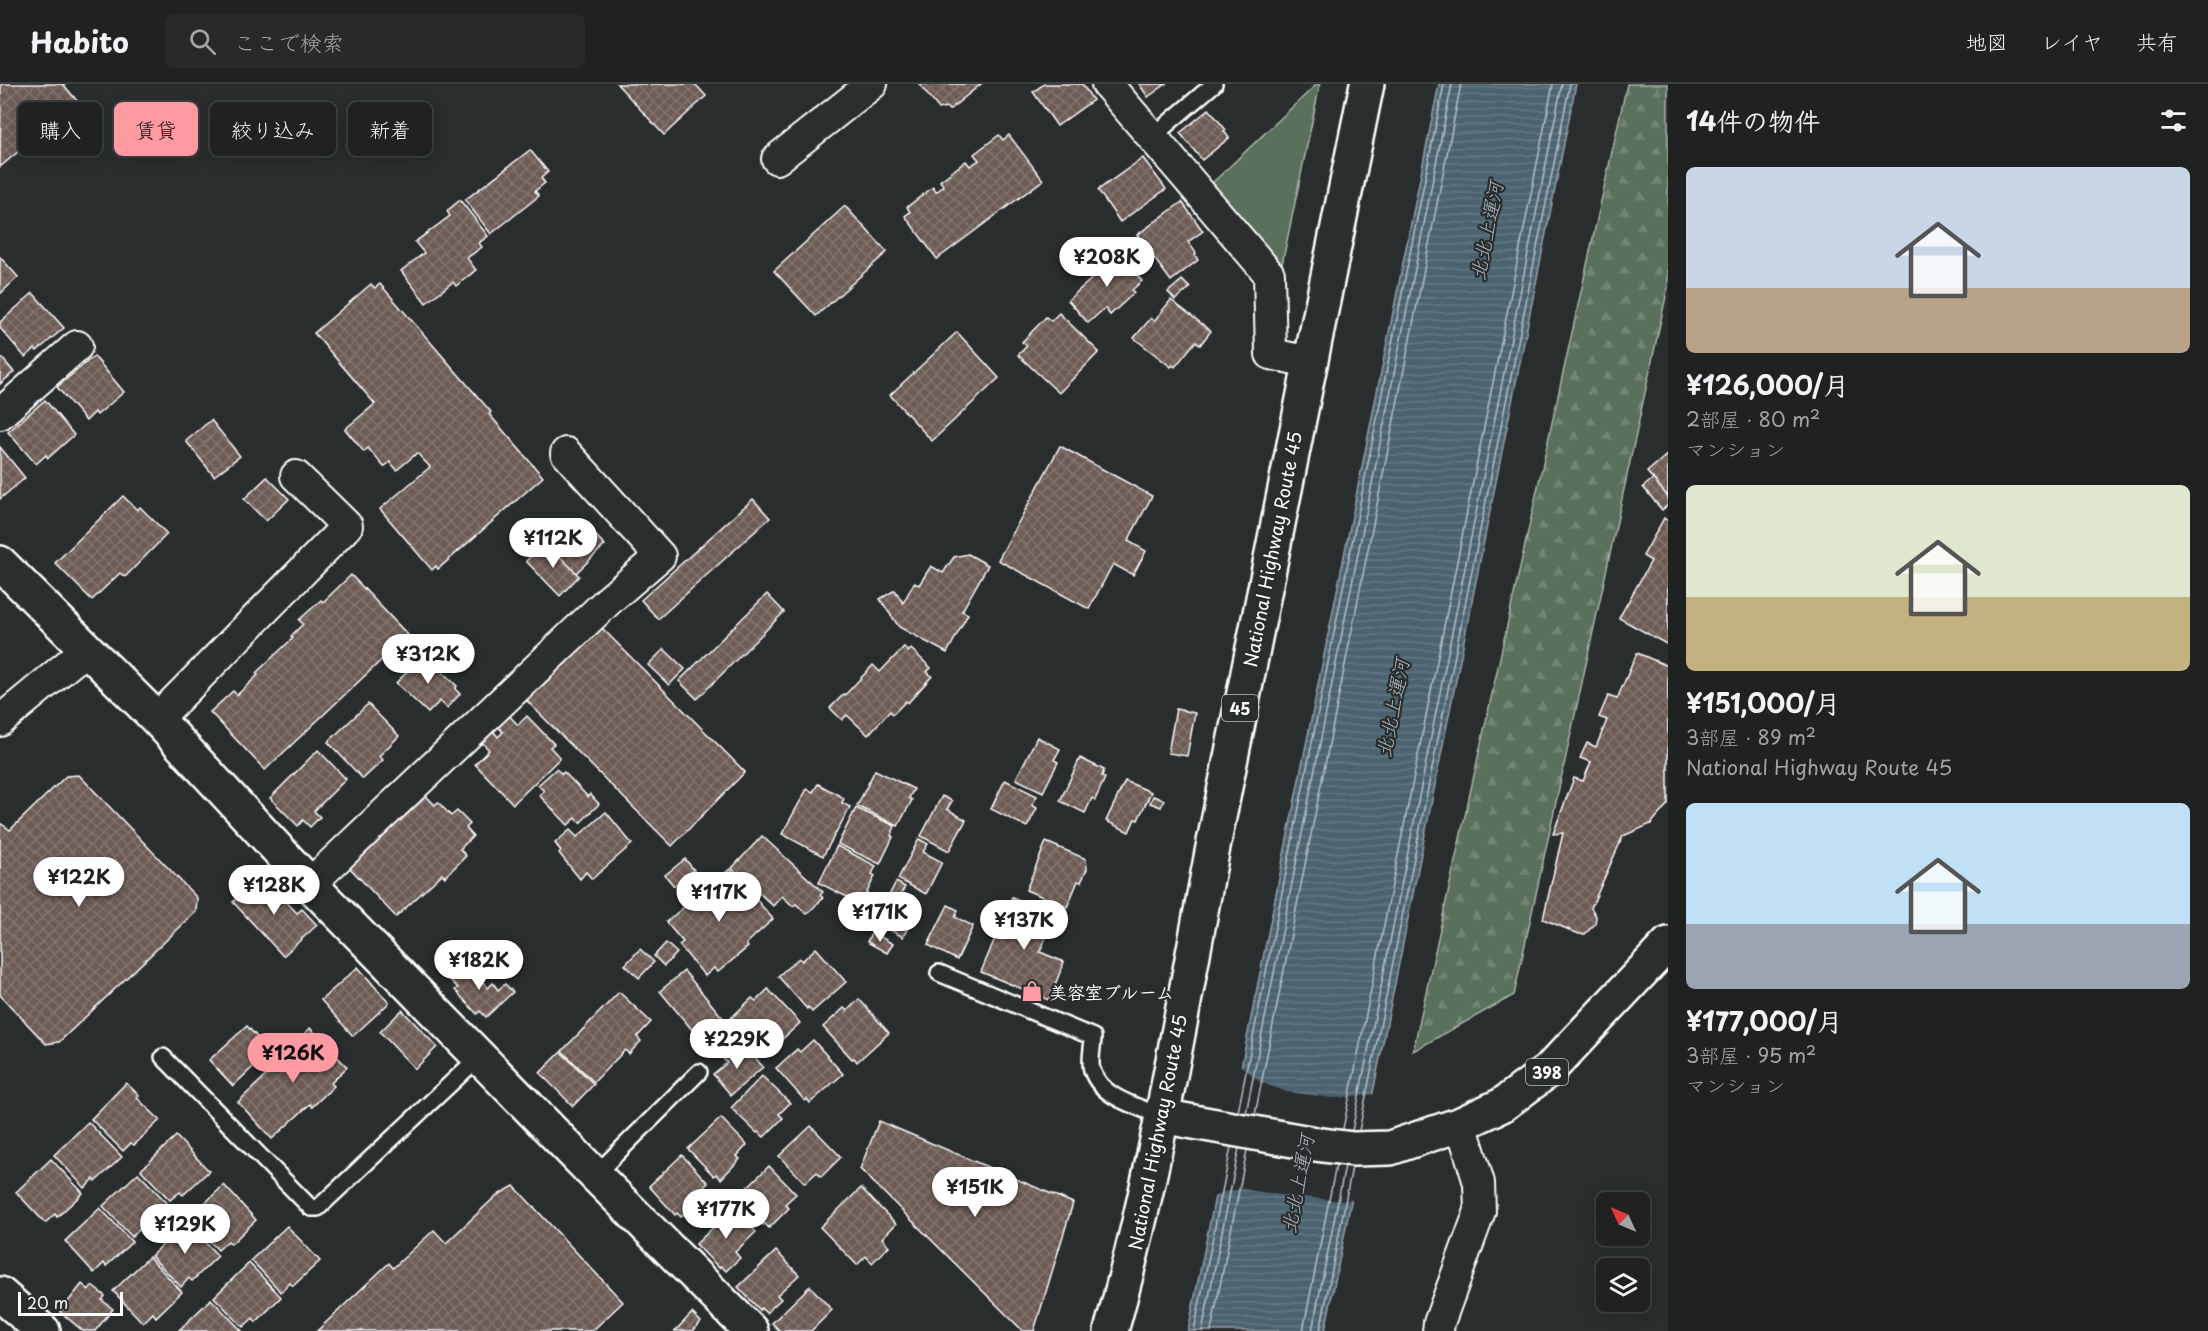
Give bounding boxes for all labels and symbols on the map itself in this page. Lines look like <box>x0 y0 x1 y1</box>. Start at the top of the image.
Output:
water label: 北北上運河 <box>1462 176 1511 283</box>
pin: ¥208K <box>1065 237 1149 288</box>
street label: National Highway Route 45 <box>1236 429 1308 669</box>
pin: ¥112K <box>511 518 595 569</box>
pin: ¥312K <box>386 634 470 685</box>
water label: 北北上運河 <box>1368 653 1417 760</box>
road number: 45 <box>1222 695 1258 721</box>
pin: ¥122K <box>37 857 121 908</box>
pin: ¥128K <box>232 865 316 916</box>
pin: ¥117K <box>677 872 761 923</box>
pin: ¥171K <box>838 892 922 943</box>
pin: ¥137K <box>982 900 1066 951</box>
pin: ¥182K <box>437 940 521 991</box>
place label: 美容室ブルーム <box>1049 978 1174 1005</box>
shop icon: 美容室ブルーム <box>1020 979 1044 1003</box>
street label: National Highway Route 45 <box>1121 1012 1193 1252</box>
pin: ¥229K <box>695 1019 779 1070</box>
pin: ¥126K <box>251 1033 335 1084</box>
road number: 398 <box>1526 1059 1568 1085</box>
water label: 北北上運河 <box>1273 1129 1322 1236</box>
pin: ¥151K <box>933 1167 1017 1218</box>
pin: ¥177K <box>684 1189 768 1240</box>
north arrow <box>1596 1192 1650 1246</box>
pin: ¥129K <box>143 1204 227 1255</box>
scale bar <box>18 1289 123 1316</box>

